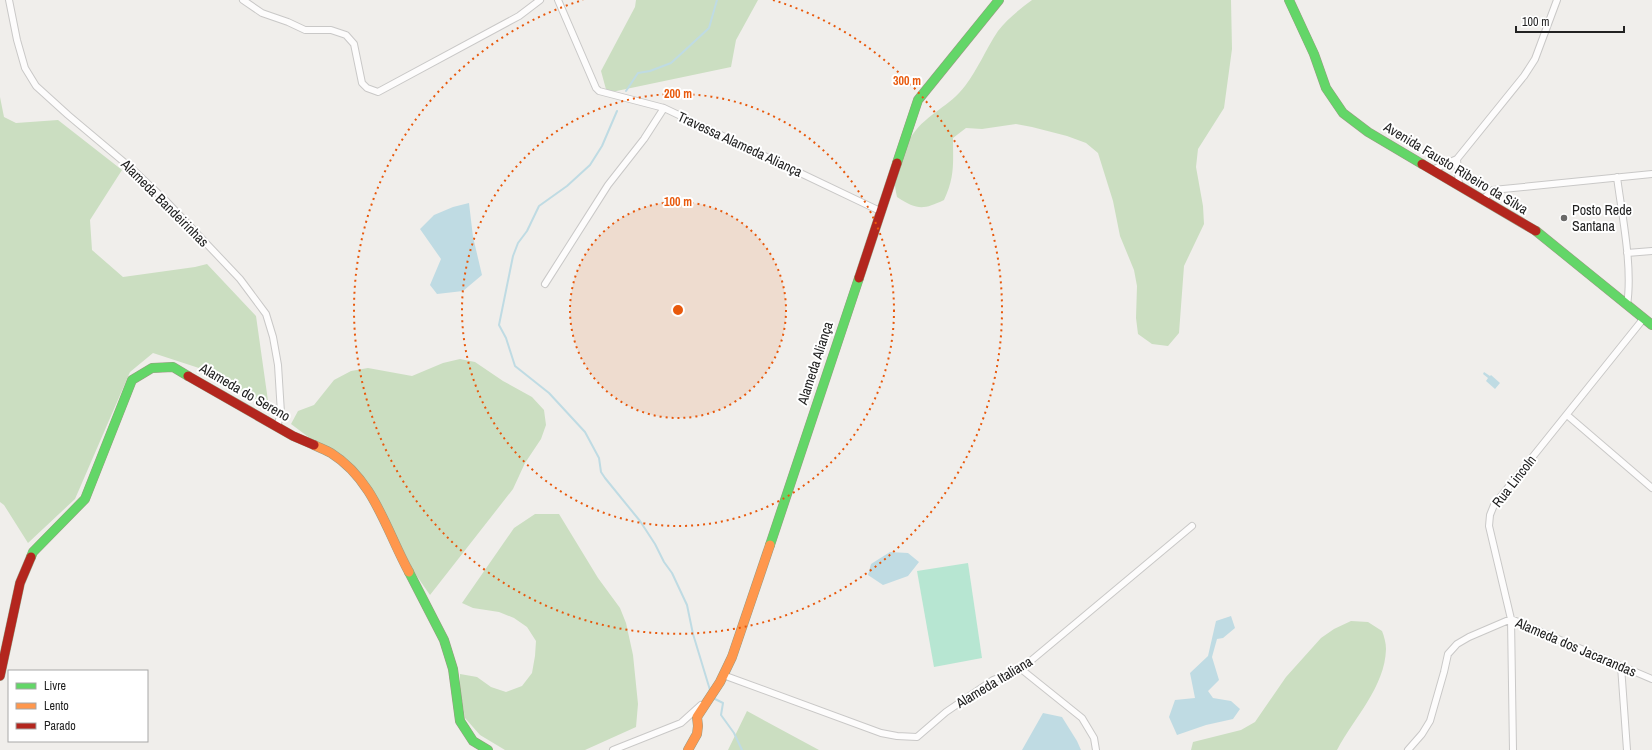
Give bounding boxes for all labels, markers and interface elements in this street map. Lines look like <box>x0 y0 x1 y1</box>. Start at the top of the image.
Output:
scale bar <box>1516 8 1624 34</box>
text: 100 m <box>1522 14 1549 30</box>
text: 300 m <box>893 73 921 89</box>
text: 200 m <box>664 86 692 102</box>
street label: Travessa Alameda Aliança <box>675 107 806 181</box>
street label: Avenida Fausto Ribeiro da Silva <box>1380 117 1532 219</box>
street label: Alameda Bandeirinhas <box>117 155 213 251</box>
text: 100 m <box>664 194 692 210</box>
place label: Posto Rede Santana <box>1572 201 1632 235</box>
marker: Posto Rede Santana <box>1559 213 1569 223</box>
centre of rings <box>671 303 685 317</box>
street label: Alameda Aliança <box>793 319 837 408</box>
street label: Alameda do Sereno <box>196 358 293 425</box>
street label: Rua Lincoln <box>1488 451 1540 511</box>
street label: Alameda dos Jacarandas <box>1512 613 1639 681</box>
street label: Alameda Italiana <box>952 652 1036 712</box>
legend <box>8 670 148 742</box>
text: Livre <box>44 678 66 694</box>
text: Lento <box>44 698 69 714</box>
text: Parado <box>44 718 76 734</box>

